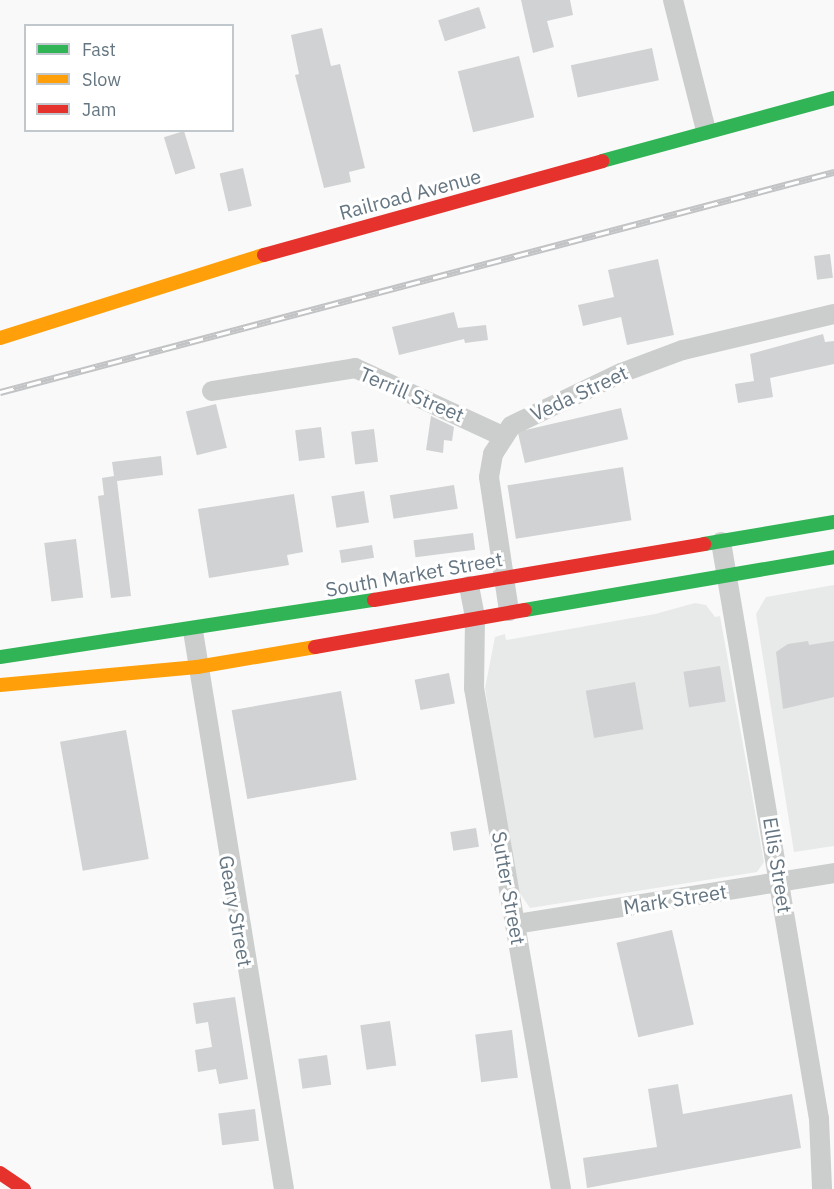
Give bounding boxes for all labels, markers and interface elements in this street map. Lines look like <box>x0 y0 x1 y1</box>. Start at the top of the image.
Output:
legend <box>24 24 234 132</box>
text: Fast <box>82 38 116 61</box>
text: Slow <box>82 68 121 91</box>
text: Jam <box>82 98 117 121</box>
street label: Railroad Avenue <box>336 164 484 224</box>
street label: Veda Street <box>527 360 631 426</box>
street label: Terrill Street <box>356 361 468 427</box>
street label: South Market Street <box>324 547 504 601</box>
street label: Ellis Street <box>759 815 797 915</box>
street label: Sutter Street <box>487 829 531 947</box>
street label: Geary Street <box>214 853 258 969</box>
street label: Mark Street <box>622 879 728 919</box>

